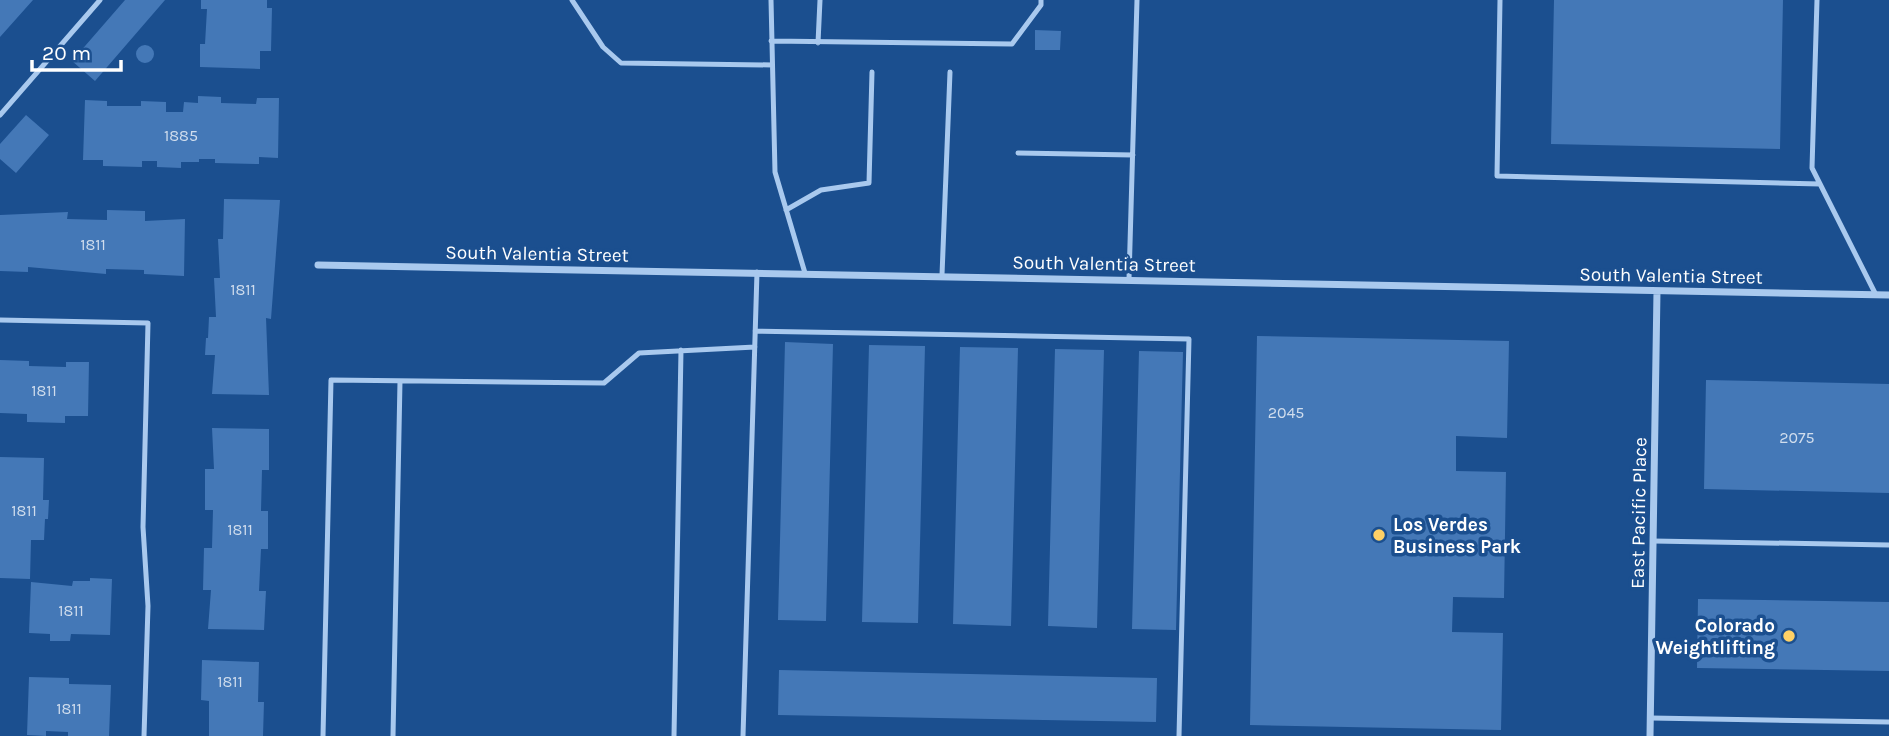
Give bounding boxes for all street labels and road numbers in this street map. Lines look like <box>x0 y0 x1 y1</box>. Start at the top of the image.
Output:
street label: South Valentia Street <box>445 241 629 267</box>
street label: South Valentia Street <box>1012 251 1196 277</box>
street label: South Valentia Street <box>1579 263 1763 289</box>
street label: East Pacific Place <box>1627 437 1651 589</box>

